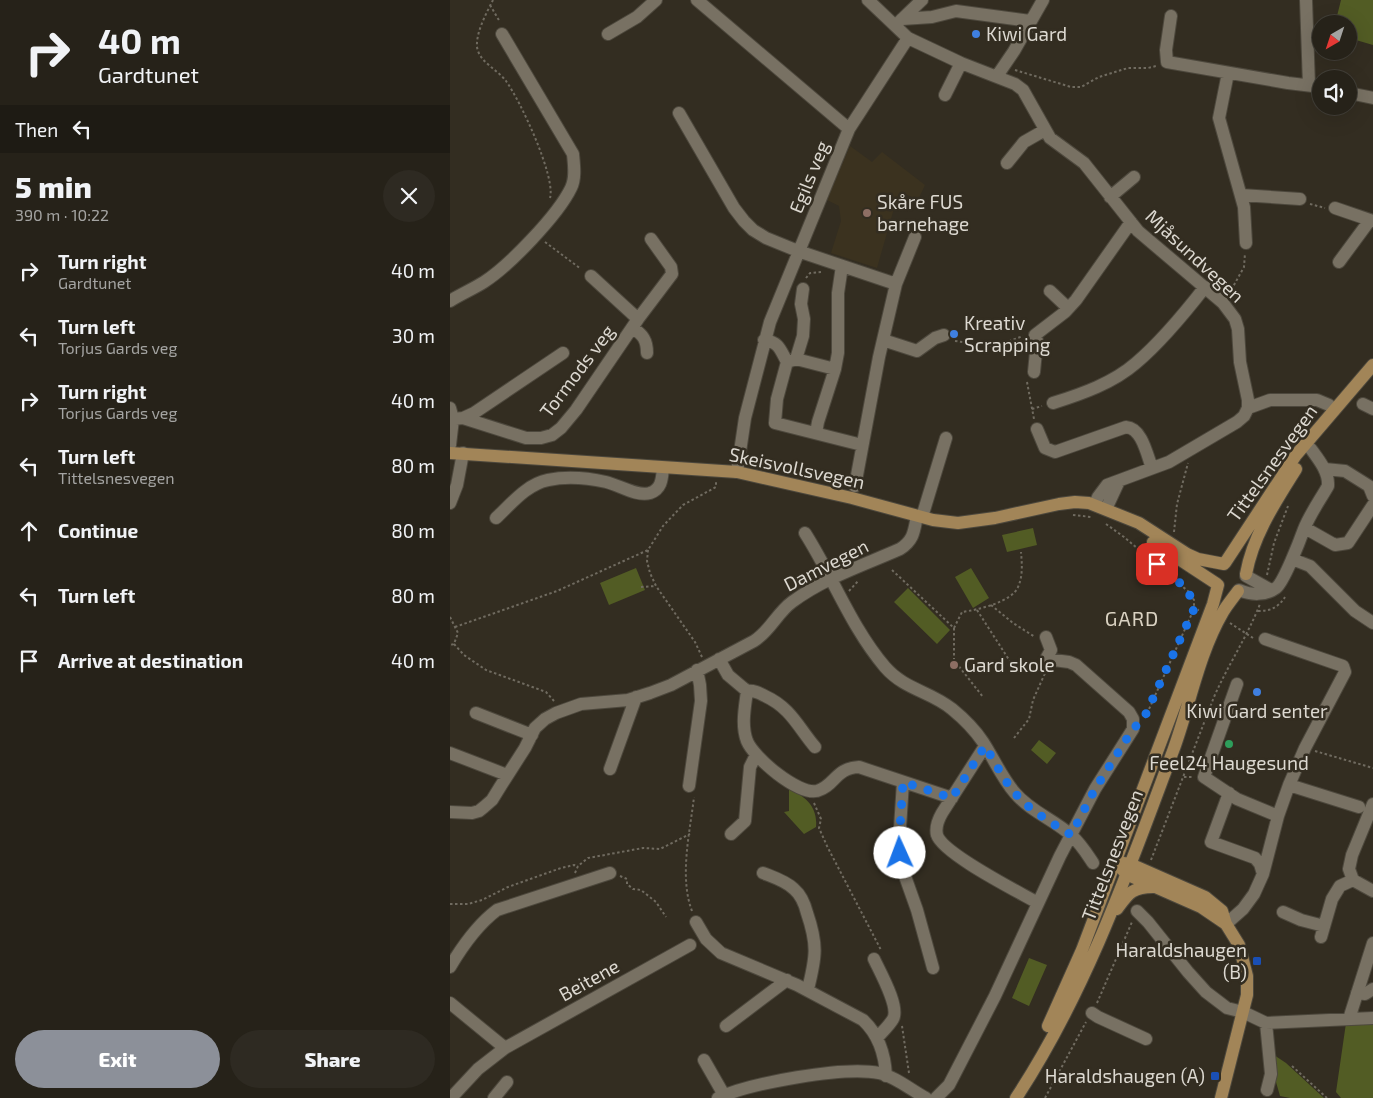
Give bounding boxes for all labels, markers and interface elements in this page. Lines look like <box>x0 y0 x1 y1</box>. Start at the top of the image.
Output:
north arrow <box>1312 15 1358 60</box>
map controls <box>1312 15 1357 115</box>
text: 40 m <box>98 19 181 61</box>
icon: right <box>15 20 80 85</box>
place label: Kiwi Gard <box>986 22 1067 45</box>
marker: Kiwi Gard <box>970 28 982 40</box>
text: Gardtunet <box>98 61 199 87</box>
button: sound <box>1312 70 1357 115</box>
icon: left <box>68 115 96 143</box>
text: Then <box>15 118 58 141</box>
street label: Egils veg <box>784 137 834 216</box>
text: 5 min <box>15 168 92 204</box>
button: close <box>383 170 435 222</box>
place label: Skåre FUS barnehage <box>877 190 969 235</box>
street label: Mjåsundvegen <box>1141 204 1249 307</box>
text: 390 m · 10:22 <box>15 205 109 224</box>
marker: Skåre FUS barnehage <box>861 207 873 219</box>
text: Turn right <box>58 250 146 273</box>
icon: right <box>15 257 43 285</box>
text: 40 m <box>391 259 435 282</box>
text: Gardtunet <box>58 273 131 292</box>
place label: Kreativ Scrapping <box>964 311 1051 356</box>
text: Turn left <box>58 315 135 338</box>
street label: Tormods veg <box>534 320 619 422</box>
icon: left <box>15 322 43 350</box>
text: 30 m <box>392 324 435 347</box>
marker: Kreativ Scrapping <box>948 328 960 340</box>
text: Torjus Gards veg <box>58 338 177 357</box>
text: Turn right <box>58 380 146 403</box>
icon: right <box>15 387 43 415</box>
text: 40 m <box>391 389 435 412</box>
street label: Tittelsnesvegen <box>1222 400 1322 525</box>
text: Torjus Gards veg <box>58 403 177 422</box>
street label: Skeisvollsvegen <box>727 442 867 493</box>
text: Turn left <box>58 445 135 468</box>
icon: left <box>15 452 43 480</box>
text: 80 m <box>391 454 435 477</box>
text: Tittelsnesvegen <box>58 468 175 487</box>
icon: ahead <box>15 517 43 545</box>
text: Continue <box>58 519 138 542</box>
text: 80 m <box>391 519 435 542</box>
street label: Damvegen <box>780 534 872 596</box>
pin <box>1136 543 1178 585</box>
icon: arrive <box>1143 550 1171 578</box>
icon: left <box>15 582 43 610</box>
text: Turn left <box>58 584 135 607</box>
text: 80 m <box>391 584 435 607</box>
district label: GARD <box>1105 606 1159 630</box>
icon: arrive <box>15 647 43 675</box>
text: Arrive at destination <box>58 649 243 672</box>
text: 40 m <box>391 649 435 672</box>
place label: Gard skole <box>964 653 1055 676</box>
marker: Gard skole <box>948 659 960 671</box>
marker: Kiwi Gard senter <box>1251 686 1263 698</box>
place label: Kiwi Gard senter <box>1186 699 1328 722</box>
marker: Feel24 Haugesund <box>1223 738 1235 750</box>
place label: Feel24 Haugesund <box>1149 751 1309 774</box>
street label: Tittelsnesvegen <box>1076 786 1147 924</box>
position arrow <box>873 826 925 878</box>
place label: Haraldshaugen (B) <box>1116 938 1247 983</box>
street label: Beitene <box>555 954 623 1005</box>
marker: Haraldshaugen (B) <box>1251 955 1263 967</box>
button: Exit <box>15 1030 220 1088</box>
button: Share <box>230 1030 435 1088</box>
place label: Haraldshaugen (A) <box>1045 1064 1205 1087</box>
marker: Haraldshaugen (A) <box>1209 1070 1221 1082</box>

